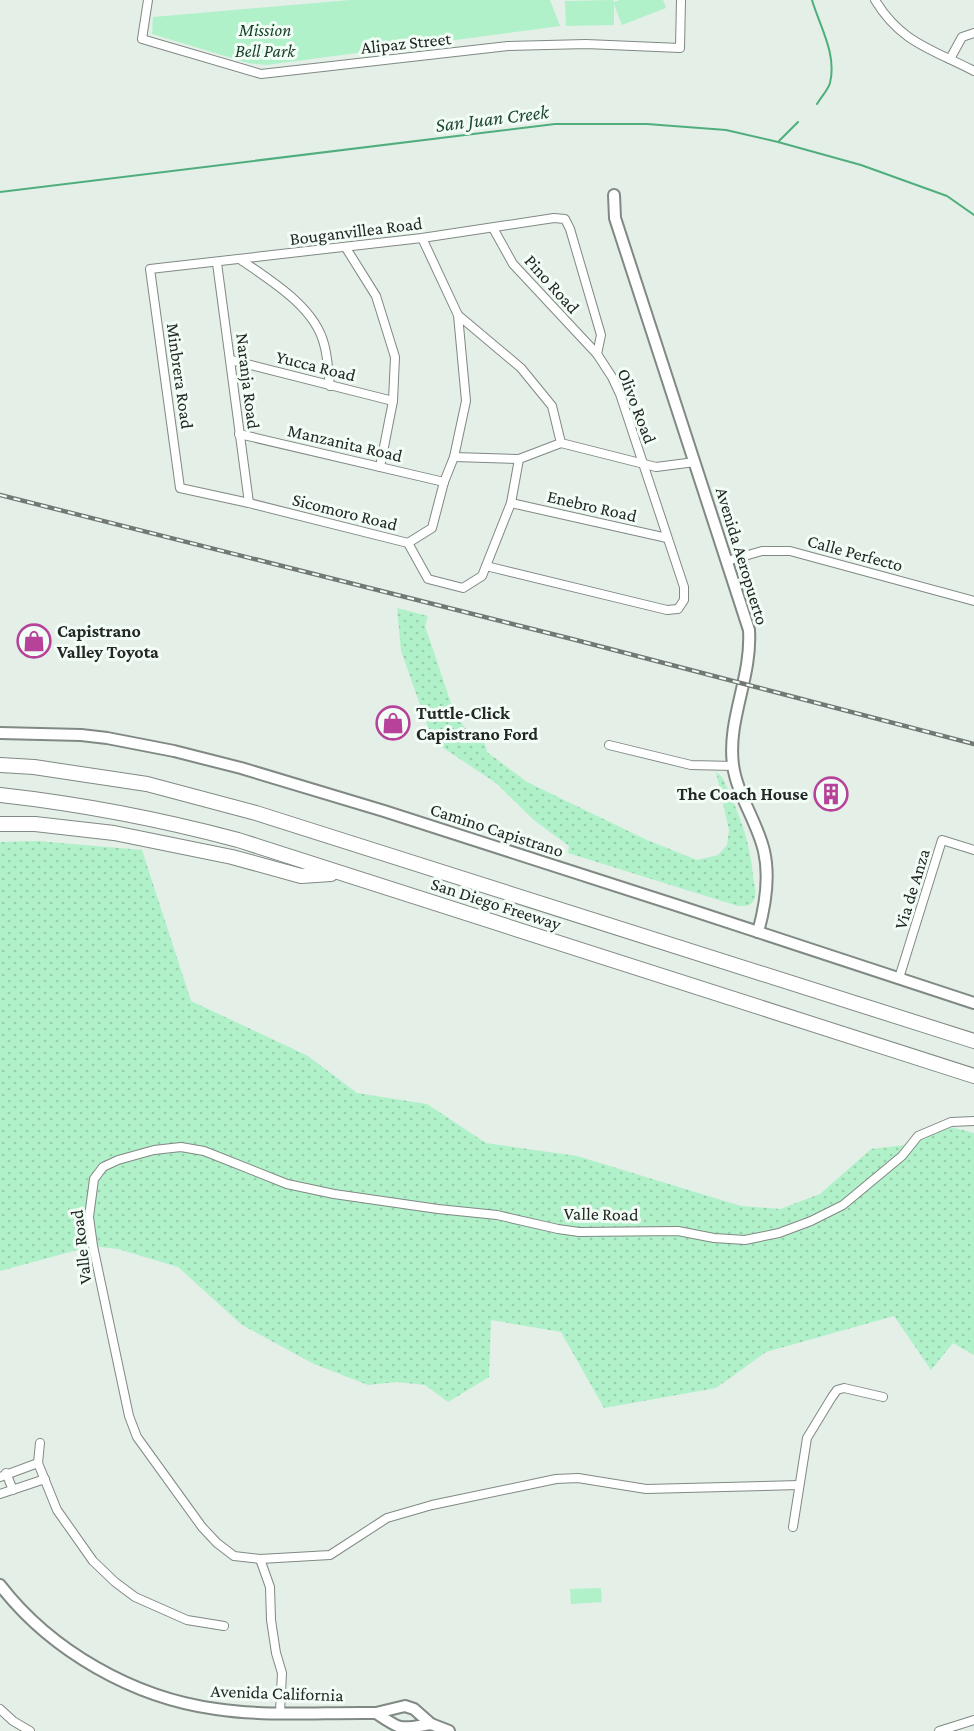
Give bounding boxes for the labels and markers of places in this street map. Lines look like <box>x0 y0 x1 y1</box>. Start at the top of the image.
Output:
place label: Capistrano Valley Toyota <box>56 621 159 662</box>
shop icon: Capistrano Valley Toyota <box>16 623 52 659</box>
place label: Tuttle-Click Capistrano Ford <box>416 703 538 744</box>
shop icon: Tuttle-Click Capistrano Ford <box>375 705 411 741</box>
building icon: The Coach House <box>813 776 849 812</box>
place label: The Coach House <box>677 784 808 804</box>

